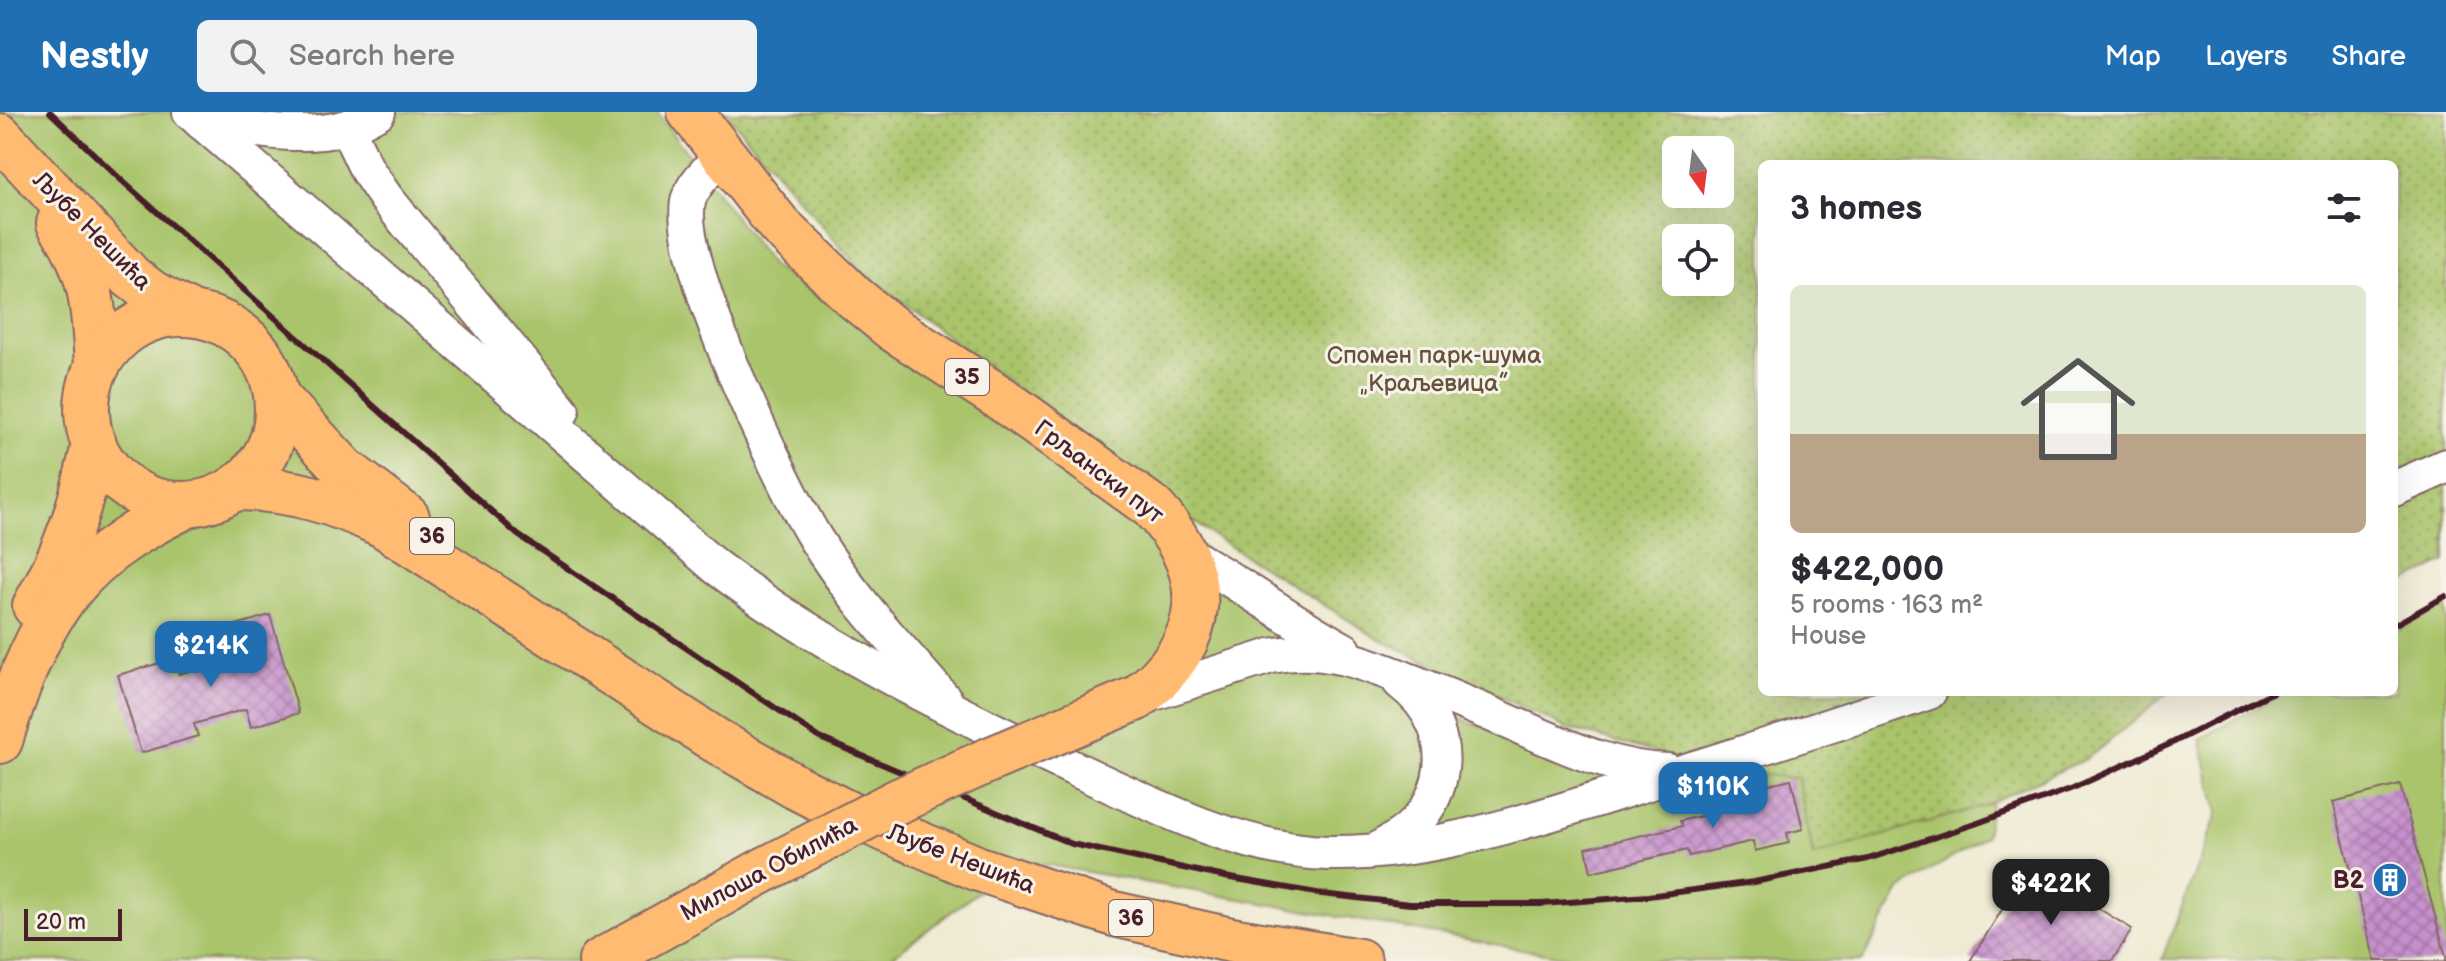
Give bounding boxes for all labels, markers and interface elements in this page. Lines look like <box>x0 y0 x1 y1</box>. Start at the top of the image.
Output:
search box <box>197 20 757 92</box>
text: Nestly <box>40 34 149 79</box>
icon: search <box>225 34 269 78</box>
text: Search here <box>289 38 455 74</box>
text: Map <box>2105 40 2161 73</box>
text: Layers <box>2205 40 2288 73</box>
text: Share <box>2332 40 2406 73</box>
north arrow <box>1662 136 1734 208</box>
map controls <box>1662 136 1734 296</box>
street label: Љубе Нешића <box>26 165 157 296</box>
icon: filters <box>2322 186 2366 230</box>
text: 3 homes <box>1790 188 1922 229</box>
button: locate <box>1662 224 1734 296</box>
icon: home <box>2006 337 2150 481</box>
park label: Спомен парк-шума „Краљевица” <box>1327 341 1541 398</box>
road number: 35 <box>945 359 989 395</box>
street label: Грљански пут <box>1029 414 1169 530</box>
road number: 36 <box>410 518 454 554</box>
text: $422,000 <box>1790 549 1944 590</box>
text: 5 rooms · 163 m² <box>1790 590 1983 621</box>
pin: $214K <box>155 621 267 689</box>
text: House <box>1790 621 1866 652</box>
text: $214K <box>173 631 249 662</box>
pin: $110K <box>1657 762 1769 830</box>
text: $110K <box>1677 772 1749 803</box>
street label: Милоша Обилића <box>676 810 862 928</box>
street label: Љубе Нешића <box>882 817 1039 900</box>
pin: $422K <box>1995 859 2107 927</box>
building icon: B2 <box>2371 861 2409 899</box>
place label: B2 <box>2333 866 2365 895</box>
text: $422K <box>2010 869 2092 900</box>
road number: 36 <box>1109 900 1153 936</box>
scale bar <box>24 905 122 941</box>
text: 20 m <box>36 909 86 936</box>

